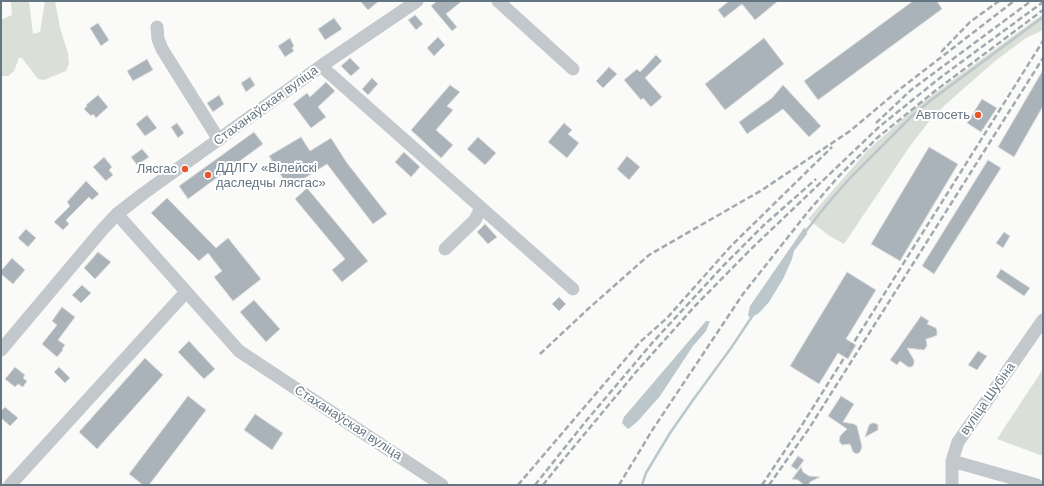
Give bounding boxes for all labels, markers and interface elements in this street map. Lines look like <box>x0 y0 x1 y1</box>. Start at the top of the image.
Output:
street label: Стаханаўская вуліца <box>211 63 321 149</box>
place label: Автосеть <box>916 107 970 123</box>
marker: Автосеть <box>973 110 983 120</box>
place label: ДДЛГУ «Вілейскі даследчы лясгас» <box>216 160 326 191</box>
place label: Лясгас <box>137 161 177 177</box>
marker: Лясгас <box>180 164 190 174</box>
marker: ДДЛГУ «Вілейскі даследчы лясгас» <box>203 170 213 180</box>
street label: вуліца Шубіна <box>957 360 1019 438</box>
street label: Стаханаўская вуліца <box>291 382 405 464</box>

